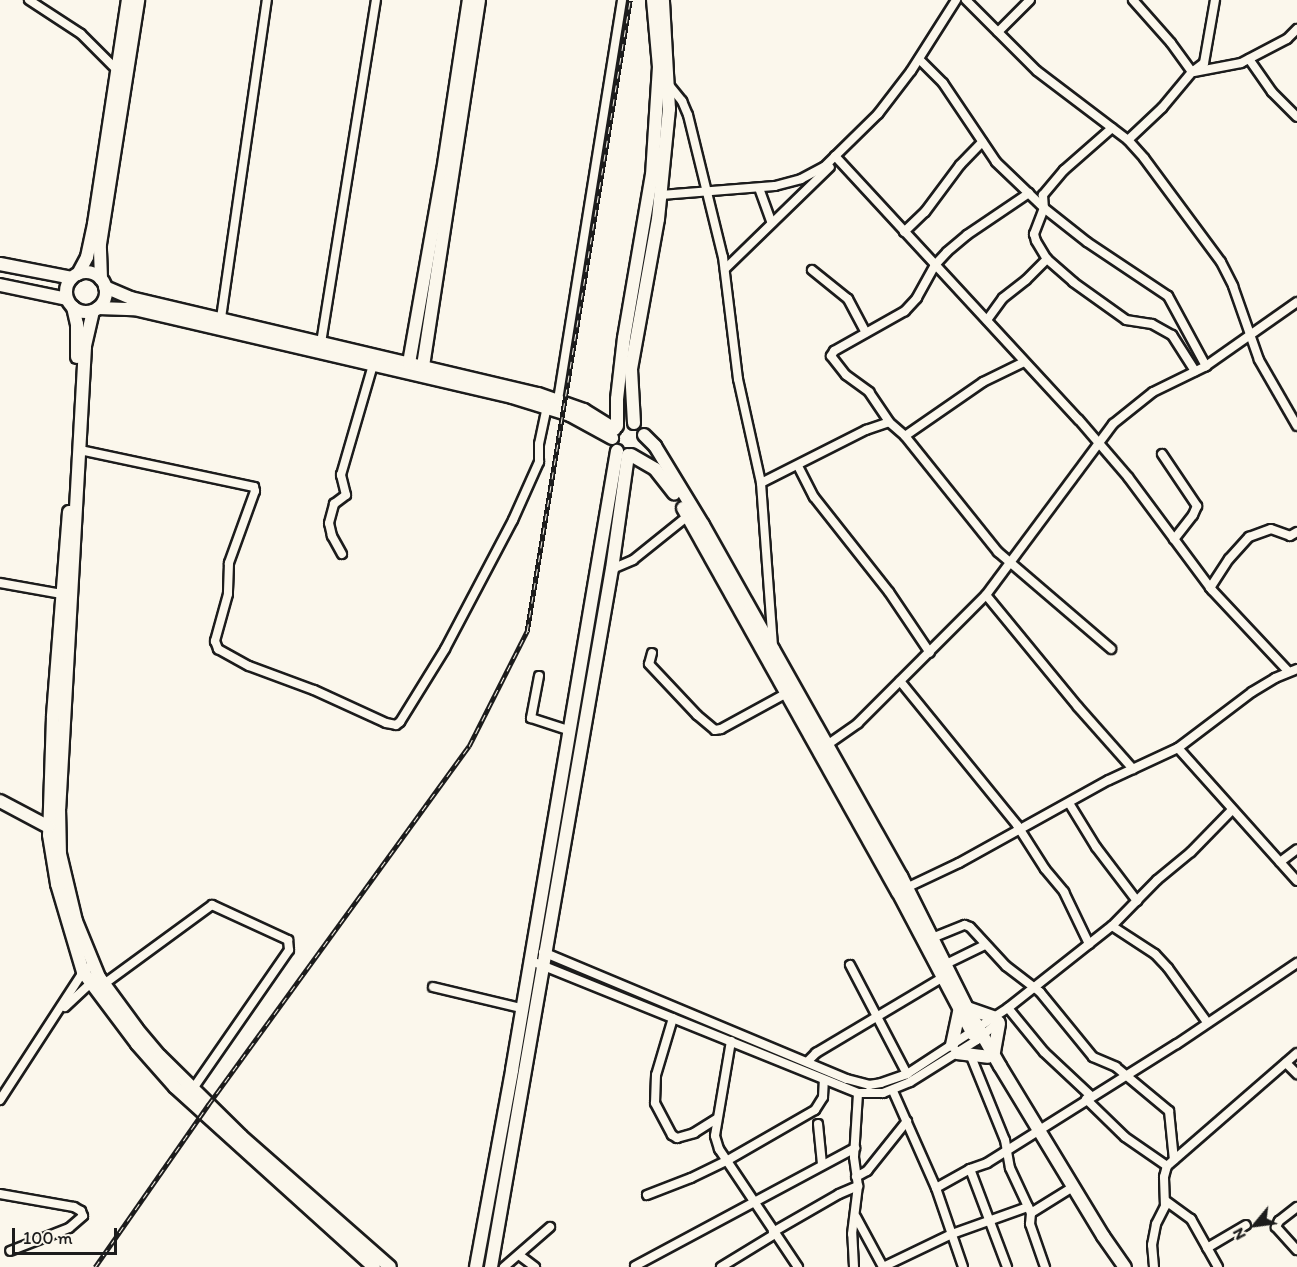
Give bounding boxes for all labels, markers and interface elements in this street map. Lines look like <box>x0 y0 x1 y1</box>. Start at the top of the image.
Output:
north arrow <box>1225 1195 1285 1255</box>
scale bar <box>15 1216 120 1254</box>
text: N <box>1228 1225 1250 1243</box>
text: 100 m <box>23 1227 73 1249</box>

